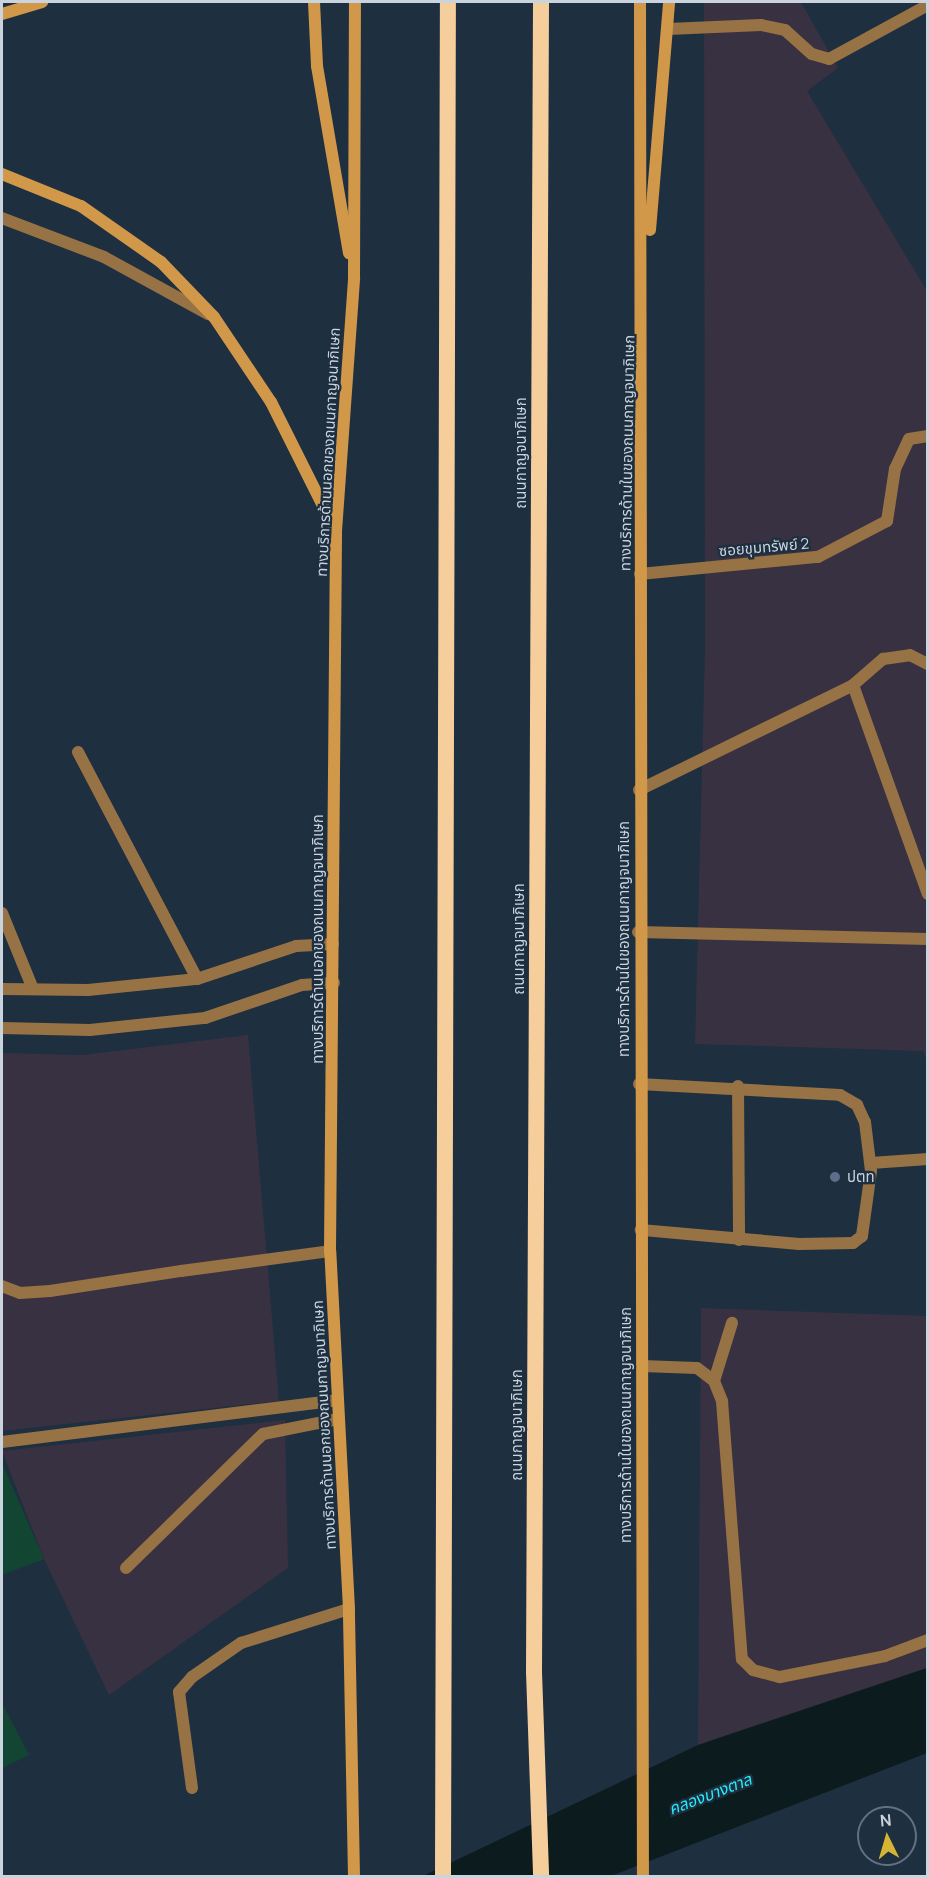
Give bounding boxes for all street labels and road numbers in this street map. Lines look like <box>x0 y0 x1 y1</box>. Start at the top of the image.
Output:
street label: ทางบริการด้านนอกของถนนกาญจนาภิเษก <box>312 327 344 577</box>
street label: ทางบริการด้านในของถนนกาญจนาภิเษก <box>616 335 638 571</box>
street label: ถนนกาญจนาภิเษก <box>512 397 530 509</box>
street label: ซอยขุมทรัพย์ 2 <box>718 534 810 560</box>
street label: ทางบริการด้านนอกของถนนกาญจนาภิเษก <box>309 814 327 1064</box>
street label: ทางบริการด้านในของถนนกาญจนาภิเษก <box>615 821 633 1057</box>
street label: ถนนกาญจนาภิเษก <box>510 883 528 995</box>
street label: ทางบริการด้านนอกของถนนกาญจนาภิเษก <box>308 1300 340 1550</box>
street label: ทางบริการด้านในของถนนกาญจนาภิเษก <box>617 1307 635 1543</box>
street label: ถนนกาญจนาภิเษก <box>508 1369 526 1481</box>

